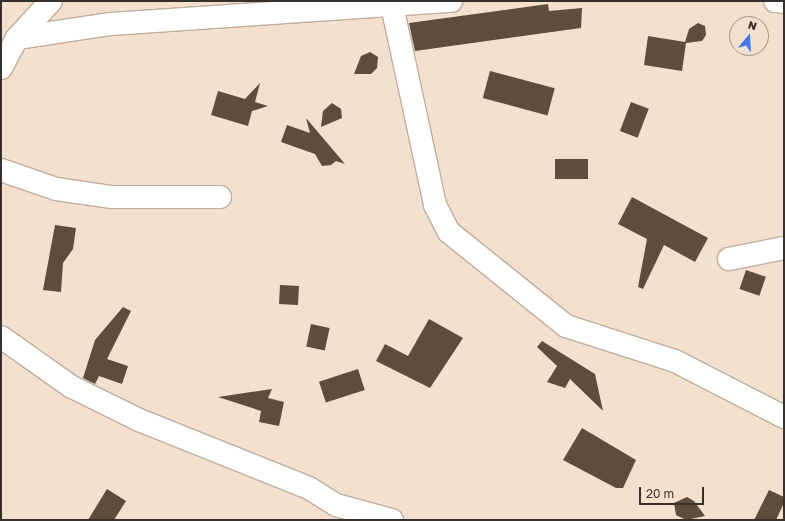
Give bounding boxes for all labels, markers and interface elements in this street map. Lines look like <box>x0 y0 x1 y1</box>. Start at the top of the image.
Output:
north arrow <box>729 16 769 56</box>
text: N <box>747 18 759 33</box>
scale bar <box>641 479 706 505</box>
text: 20 m <box>646 486 674 501</box>

